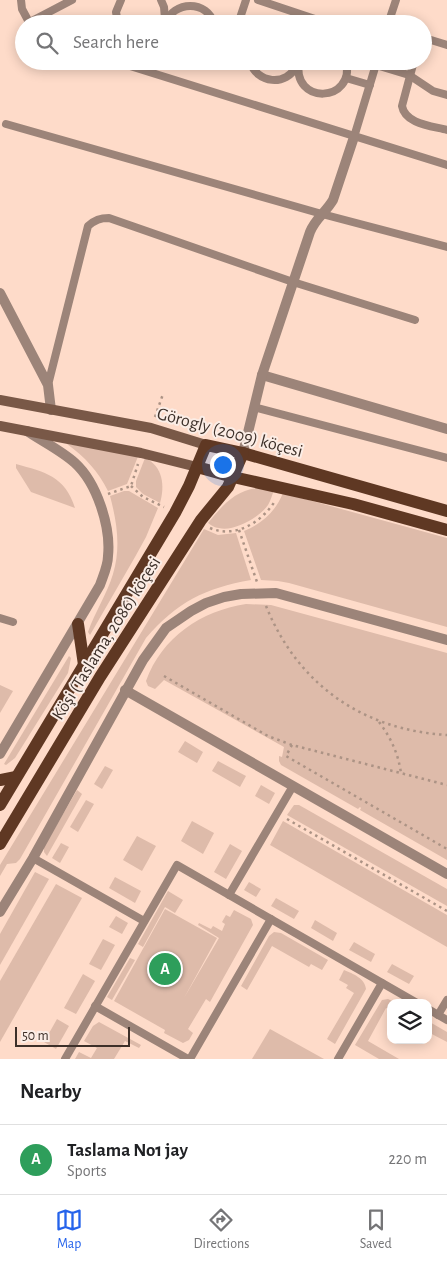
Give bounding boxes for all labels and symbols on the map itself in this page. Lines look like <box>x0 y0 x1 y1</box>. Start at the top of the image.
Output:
street label: Görogly (2009) köçesi <box>155 405 304 461</box>
your location <box>210 452 236 478</box>
street label: Köşi (Taslama, 2086) köçesi <box>49 554 164 723</box>
pin: A <box>149 950 181 988</box>
scale bar <box>15 1024 130 1047</box>

